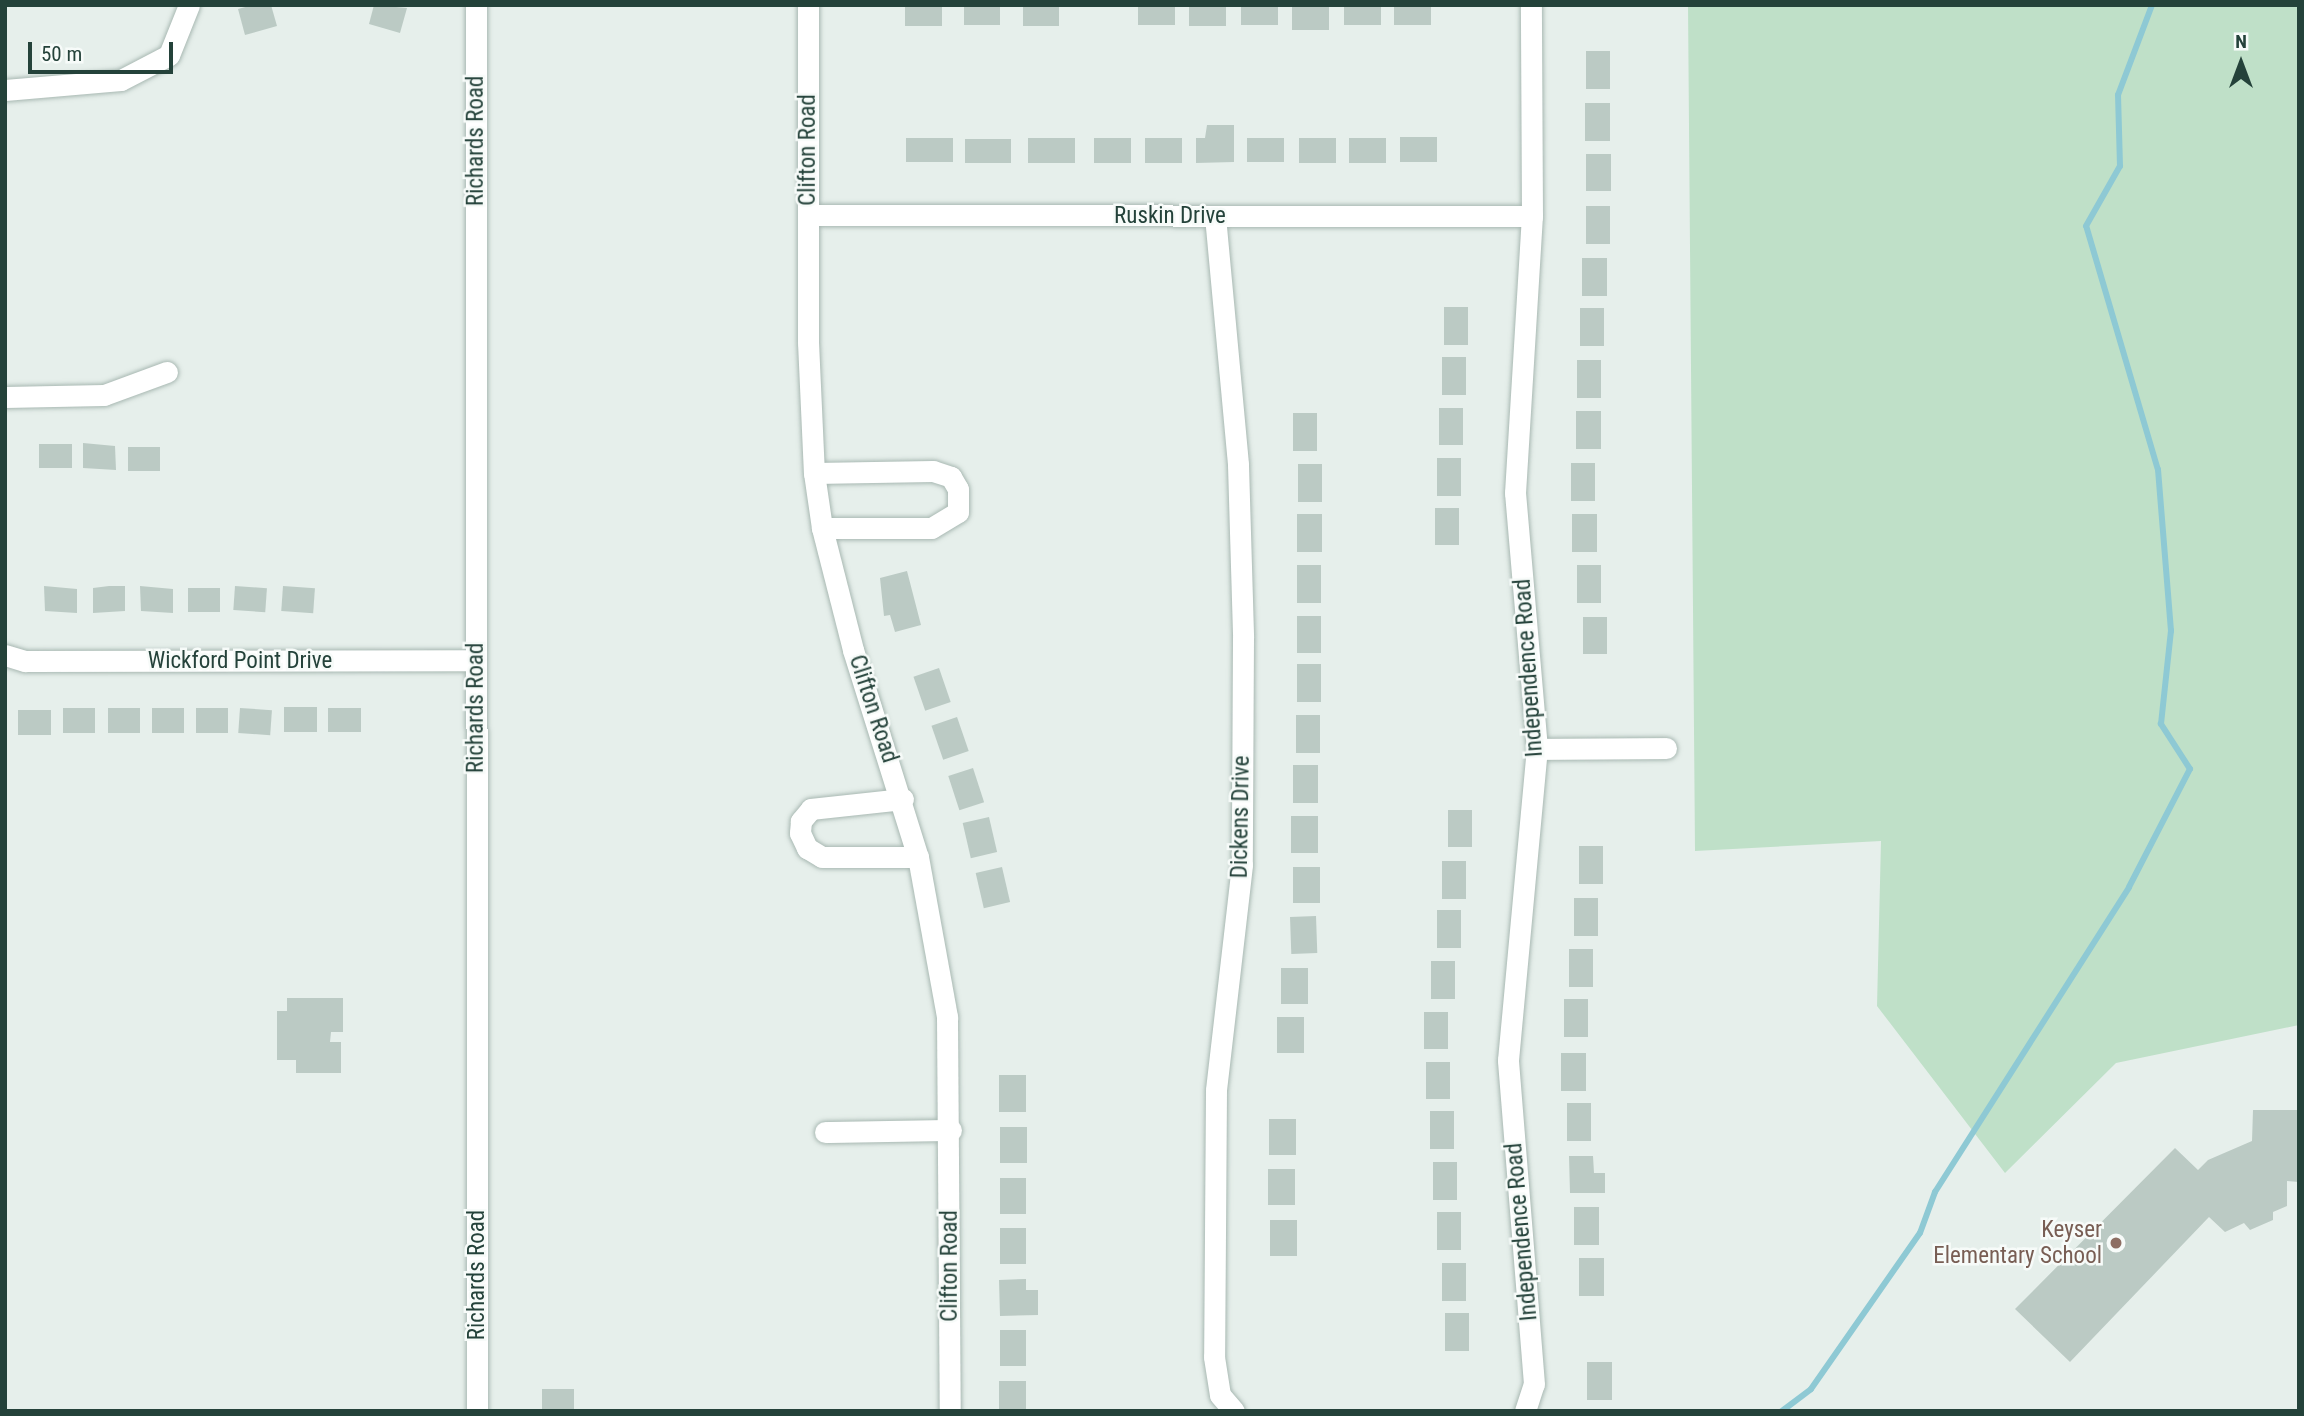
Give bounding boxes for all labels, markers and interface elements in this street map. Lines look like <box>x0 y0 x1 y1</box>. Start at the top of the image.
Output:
scale bar <box>32 28 177 72</box>
north arrow <box>2206 28 2276 98</box>
text: N <box>2235 30 2247 53</box>
text: 50 m <box>41 42 82 66</box>
street label: Richards Road <box>462 76 490 206</box>
street label: Clifton Road <box>794 94 822 206</box>
street label: Ruskin Drive <box>1114 202 1226 230</box>
street label: Independence Road <box>1509 578 1549 758</box>
street label: Richards Road <box>462 643 490 773</box>
street label: Wickford Point Drive <box>148 647 332 675</box>
street label: Clifton Road <box>843 652 903 766</box>
street label: Dickens Drive <box>1226 755 1256 879</box>
street label: Independence Road <box>1500 1142 1544 1322</box>
street label: Richards Road <box>463 1210 491 1340</box>
street label: Clifton Road <box>936 1210 964 1322</box>
place label: Keyser Elementary School <box>1933 1216 2102 1270</box>
marker: Keyser Elementary School <box>2108 1235 2124 1251</box>

